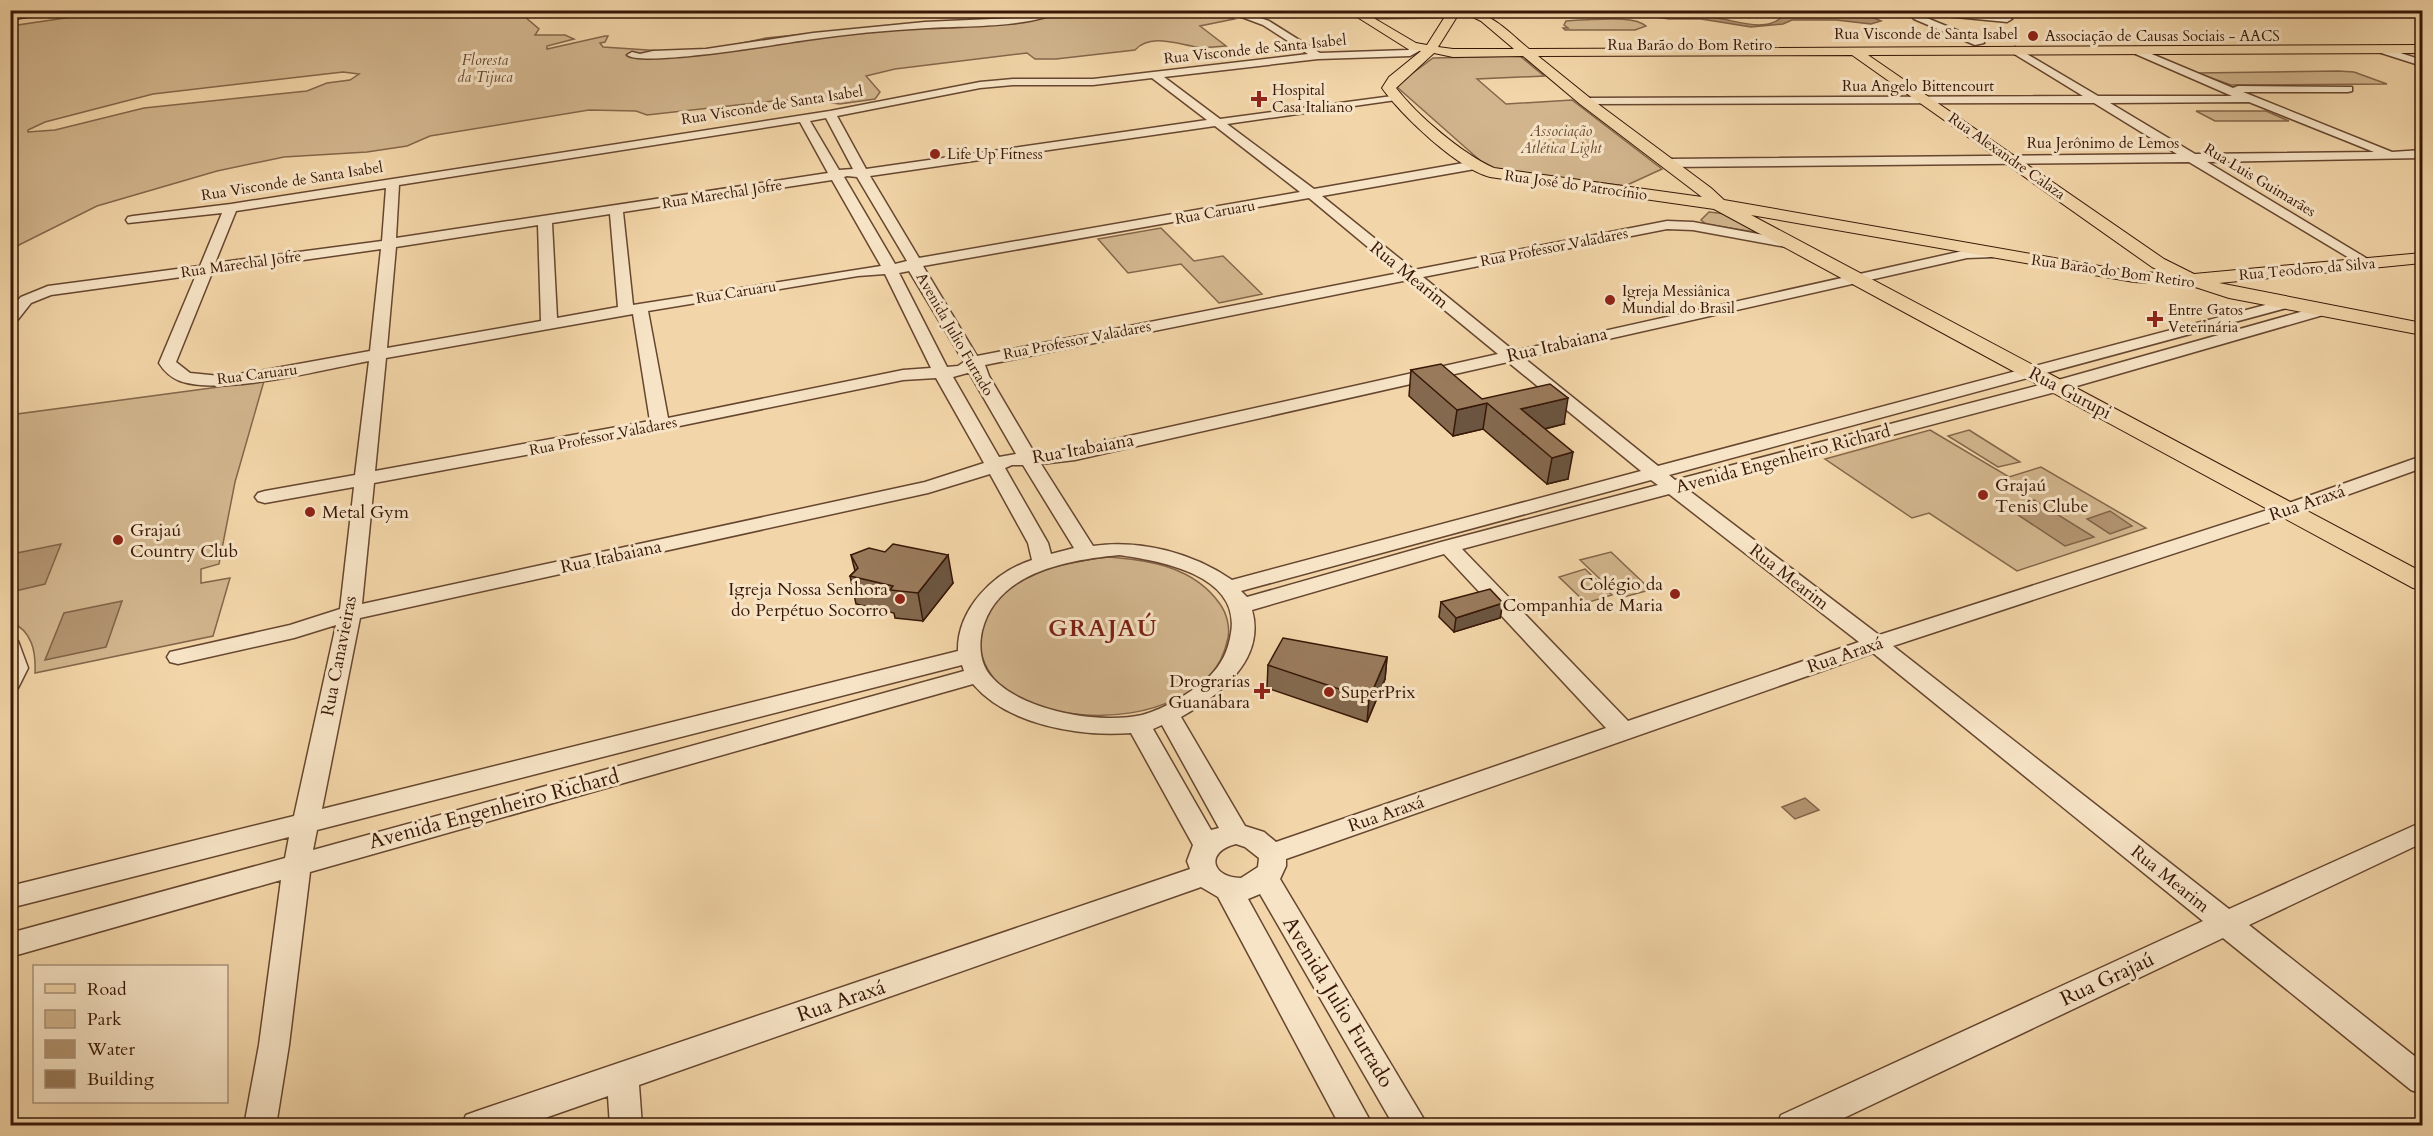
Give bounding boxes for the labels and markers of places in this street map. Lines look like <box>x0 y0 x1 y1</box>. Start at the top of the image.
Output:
place label: Associação de Causas Sociais - AACS <box>2045 26 2280 46</box>
marker: Associação de Causas Sociais - AACS <box>2026 29 2040 43</box>
place label: Hospital Casa Italiano <box>1272 80 1353 117</box>
marker: Hospital Casa Italiano <box>1250 90 1268 108</box>
place label: Life Up Fitness <box>947 144 1043 164</box>
marker: Life Up Fitness <box>928 147 942 161</box>
place label: Igreja Messiânica Mundial do Brasil <box>1622 281 1735 318</box>
marker: Igreja Messiânica Mundial do Brasil <box>1603 293 1617 307</box>
place label: Entre Gatos Veterinária <box>2168 300 2243 337</box>
marker: Entre Gatos Veterinária <box>2146 310 2164 328</box>
place label: Grajaú Tenis Clube <box>1995 473 2089 519</box>
marker: Grajaú Tenis Clube <box>1976 488 1990 502</box>
place label: Metal Gym <box>322 500 410 525</box>
marker: Metal Gym <box>303 505 317 519</box>
place label: Grajaú Country Club <box>130 518 238 564</box>
marker: Grajaú Country Club <box>111 533 125 547</box>
place label: Colégio da Companhia de Maria <box>1502 572 1663 618</box>
place label: Igreja Nossa Senhora do Perpétuo Socorro <box>728 577 888 623</box>
marker: Colégio da Companhia de Maria <box>1668 587 1682 601</box>
marker: Igreja Nossa Senhora do Perpétuo Socorro <box>893 592 907 606</box>
place label: Drograrias Guanabara <box>1168 669 1250 715</box>
place label: SuperPrix <box>1341 680 1415 705</box>
marker: Drograrias Guanabara <box>1255 684 1269 698</box>
marker: SuperPrix <box>1322 685 1336 699</box>

